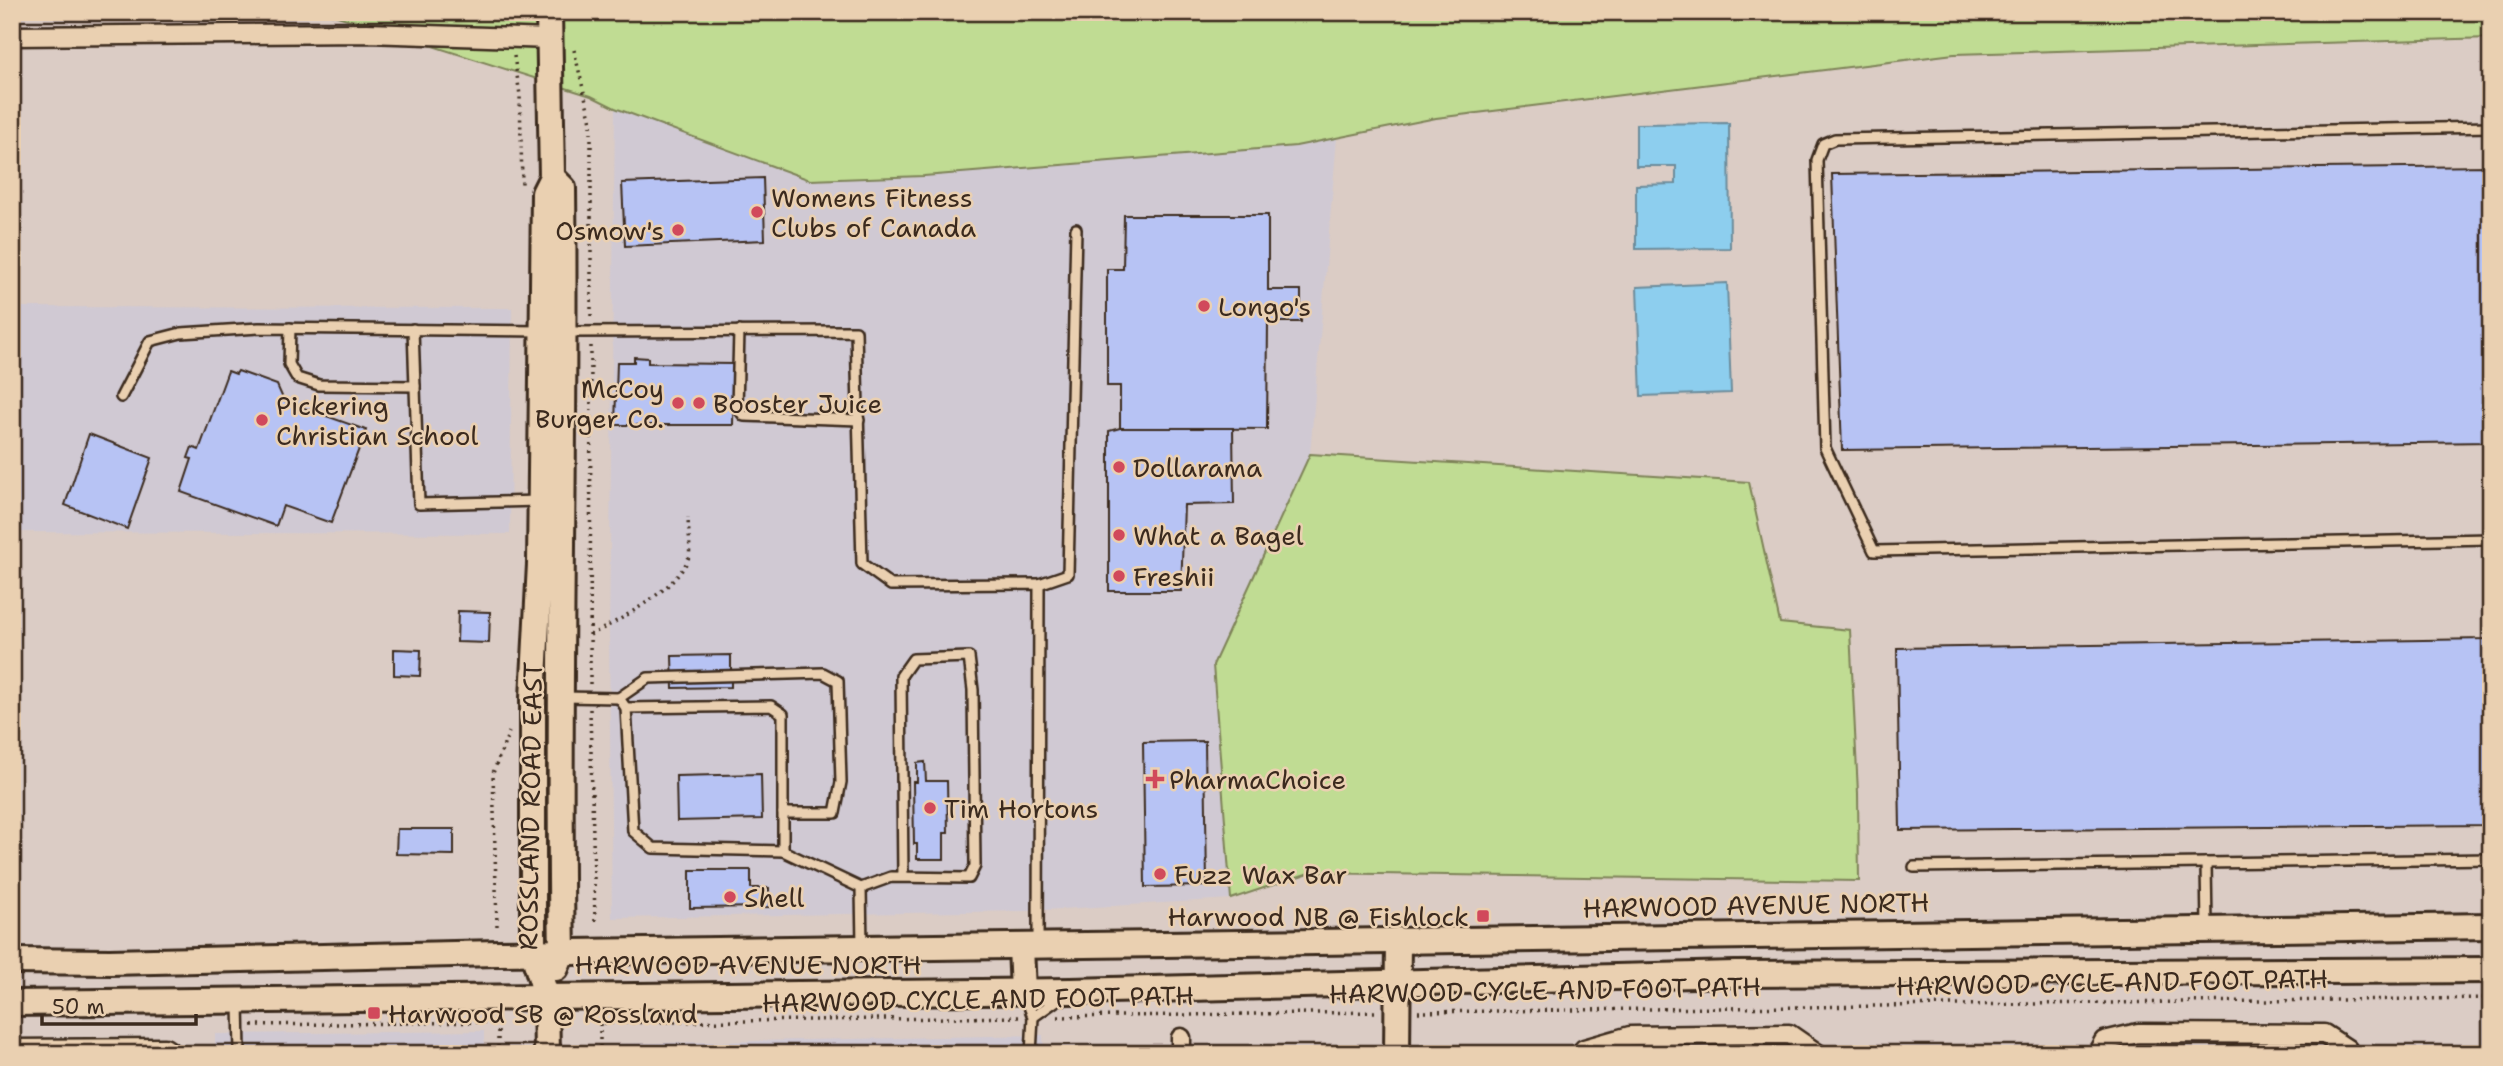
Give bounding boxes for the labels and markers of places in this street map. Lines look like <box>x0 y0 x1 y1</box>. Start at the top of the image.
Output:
place label: Womens Fitness Clubs of Canada <box>771 180 976 245</box>
marker: Womens Fitness Clubs of Canada <box>749 204 765 220</box>
place label: Osmow's <box>555 213 664 248</box>
marker: Osmow's <box>670 222 686 238</box>
place label: Longo's <box>1218 289 1311 324</box>
marker: Longo's <box>1196 298 1212 314</box>
place label: McCoy Burger Co. <box>535 371 664 436</box>
place label: Booster Juice <box>713 386 882 421</box>
place label: Pickering Christian School <box>276 388 479 453</box>
marker: McCoy Burger Co. <box>670 395 686 411</box>
marker: Booster Juice <box>691 395 707 411</box>
marker: Pickering Christian School <box>254 412 270 428</box>
place label: Dollarama <box>1133 450 1262 485</box>
marker: Dollarama <box>1111 459 1127 475</box>
place label: What a Bagel <box>1133 518 1304 553</box>
marker: What a Bagel <box>1111 527 1127 543</box>
place label: Freshii <box>1133 559 1215 594</box>
marker: Freshii <box>1111 568 1127 584</box>
place label: PharmaChoice <box>1169 762 1346 797</box>
marker: PharmaChoice <box>1147 771 1163 787</box>
place label: Tim Hortons <box>944 791 1098 826</box>
marker: Tim Hortons <box>922 800 938 816</box>
place label: Fuzz Wax Bar <box>1174 857 1347 892</box>
marker: Fuzz Wax Bar <box>1152 866 1168 882</box>
place label: Shell <box>744 880 805 915</box>
marker: Shell <box>722 889 738 905</box>
place label: Harwood NB @ Fishlock <box>1168 899 1469 934</box>
marker: Harwood NB @ Fishlock <box>1475 908 1491 924</box>
place label: Harwood SB @ Rossland <box>388 996 697 1031</box>
marker: Harwood SB @ Rossland <box>366 1005 382 1021</box>

